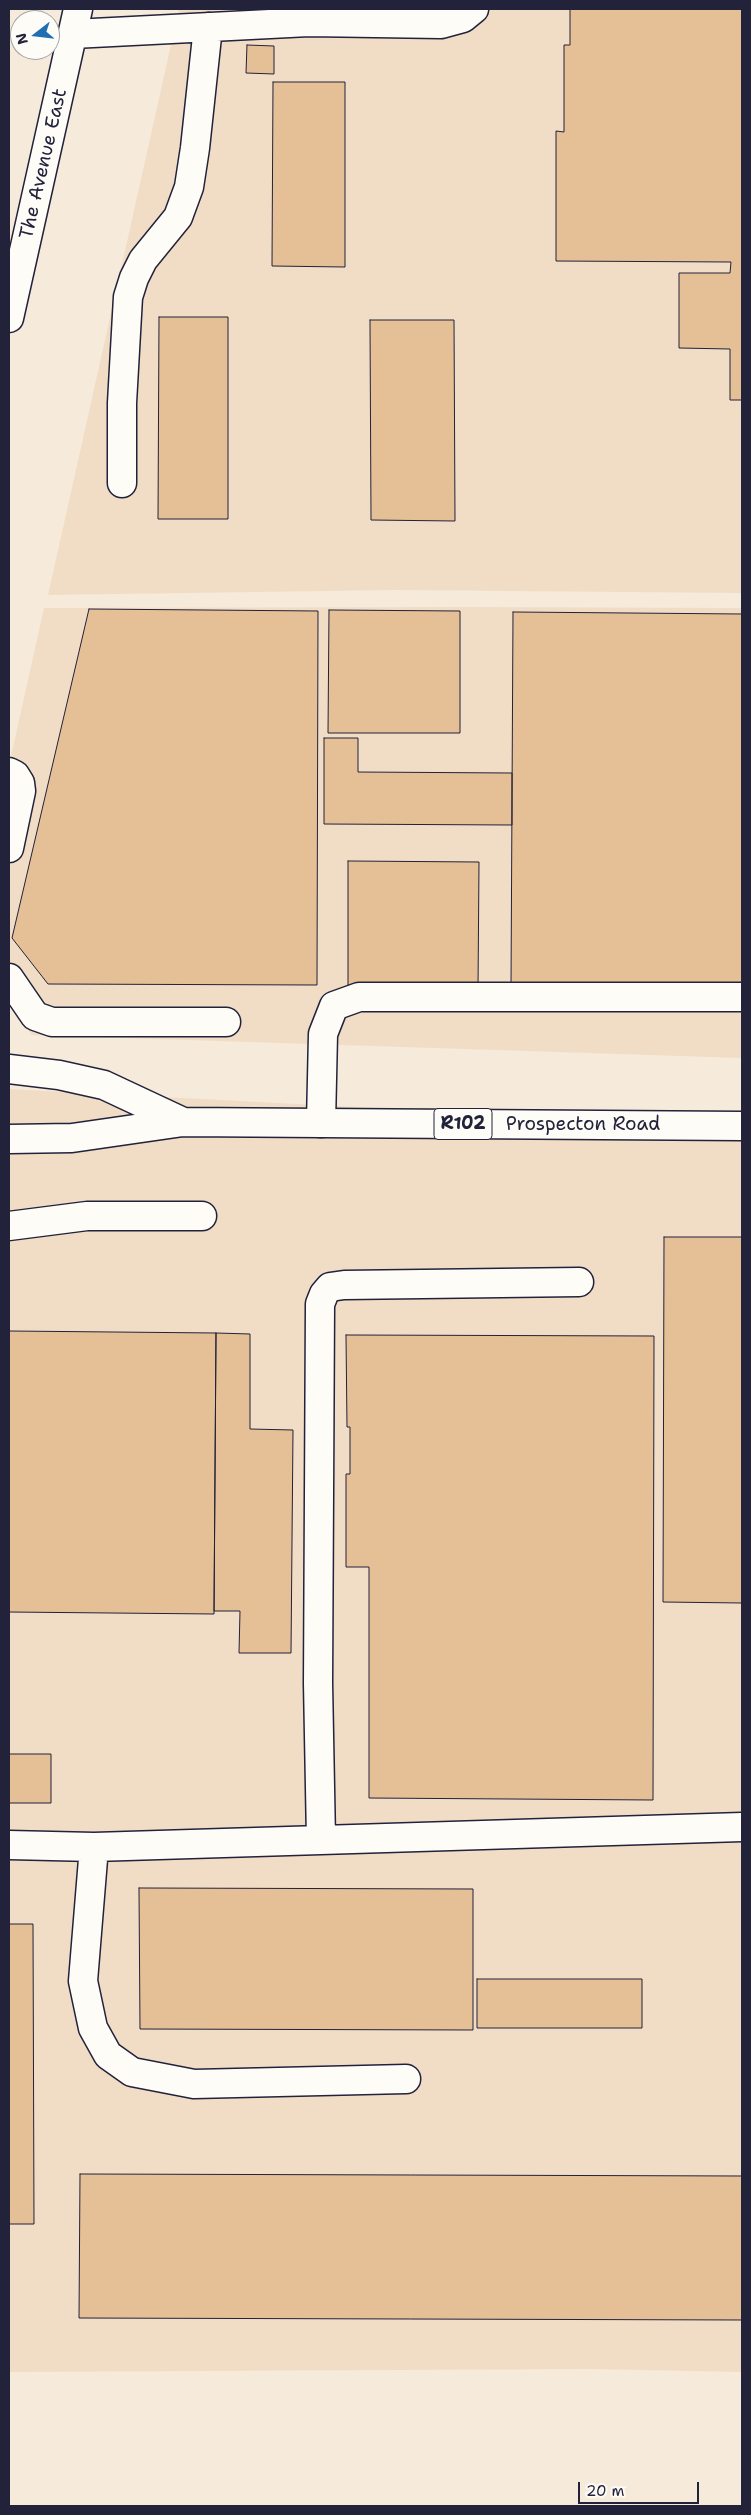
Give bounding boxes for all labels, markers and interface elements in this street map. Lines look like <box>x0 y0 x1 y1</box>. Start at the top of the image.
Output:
north arrow <box>10 10 60 60</box>
text: N <box>11 31 32 47</box>
street label: The Avenue East <box>16 86 72 242</box>
road number: R102 <box>434 1108 492 1140</box>
street label: Prospecton Road <box>506 1114 660 1136</box>
scale bar <box>581 2472 702 2504</box>
text: 20 m <box>586 2481 625 2501</box>

